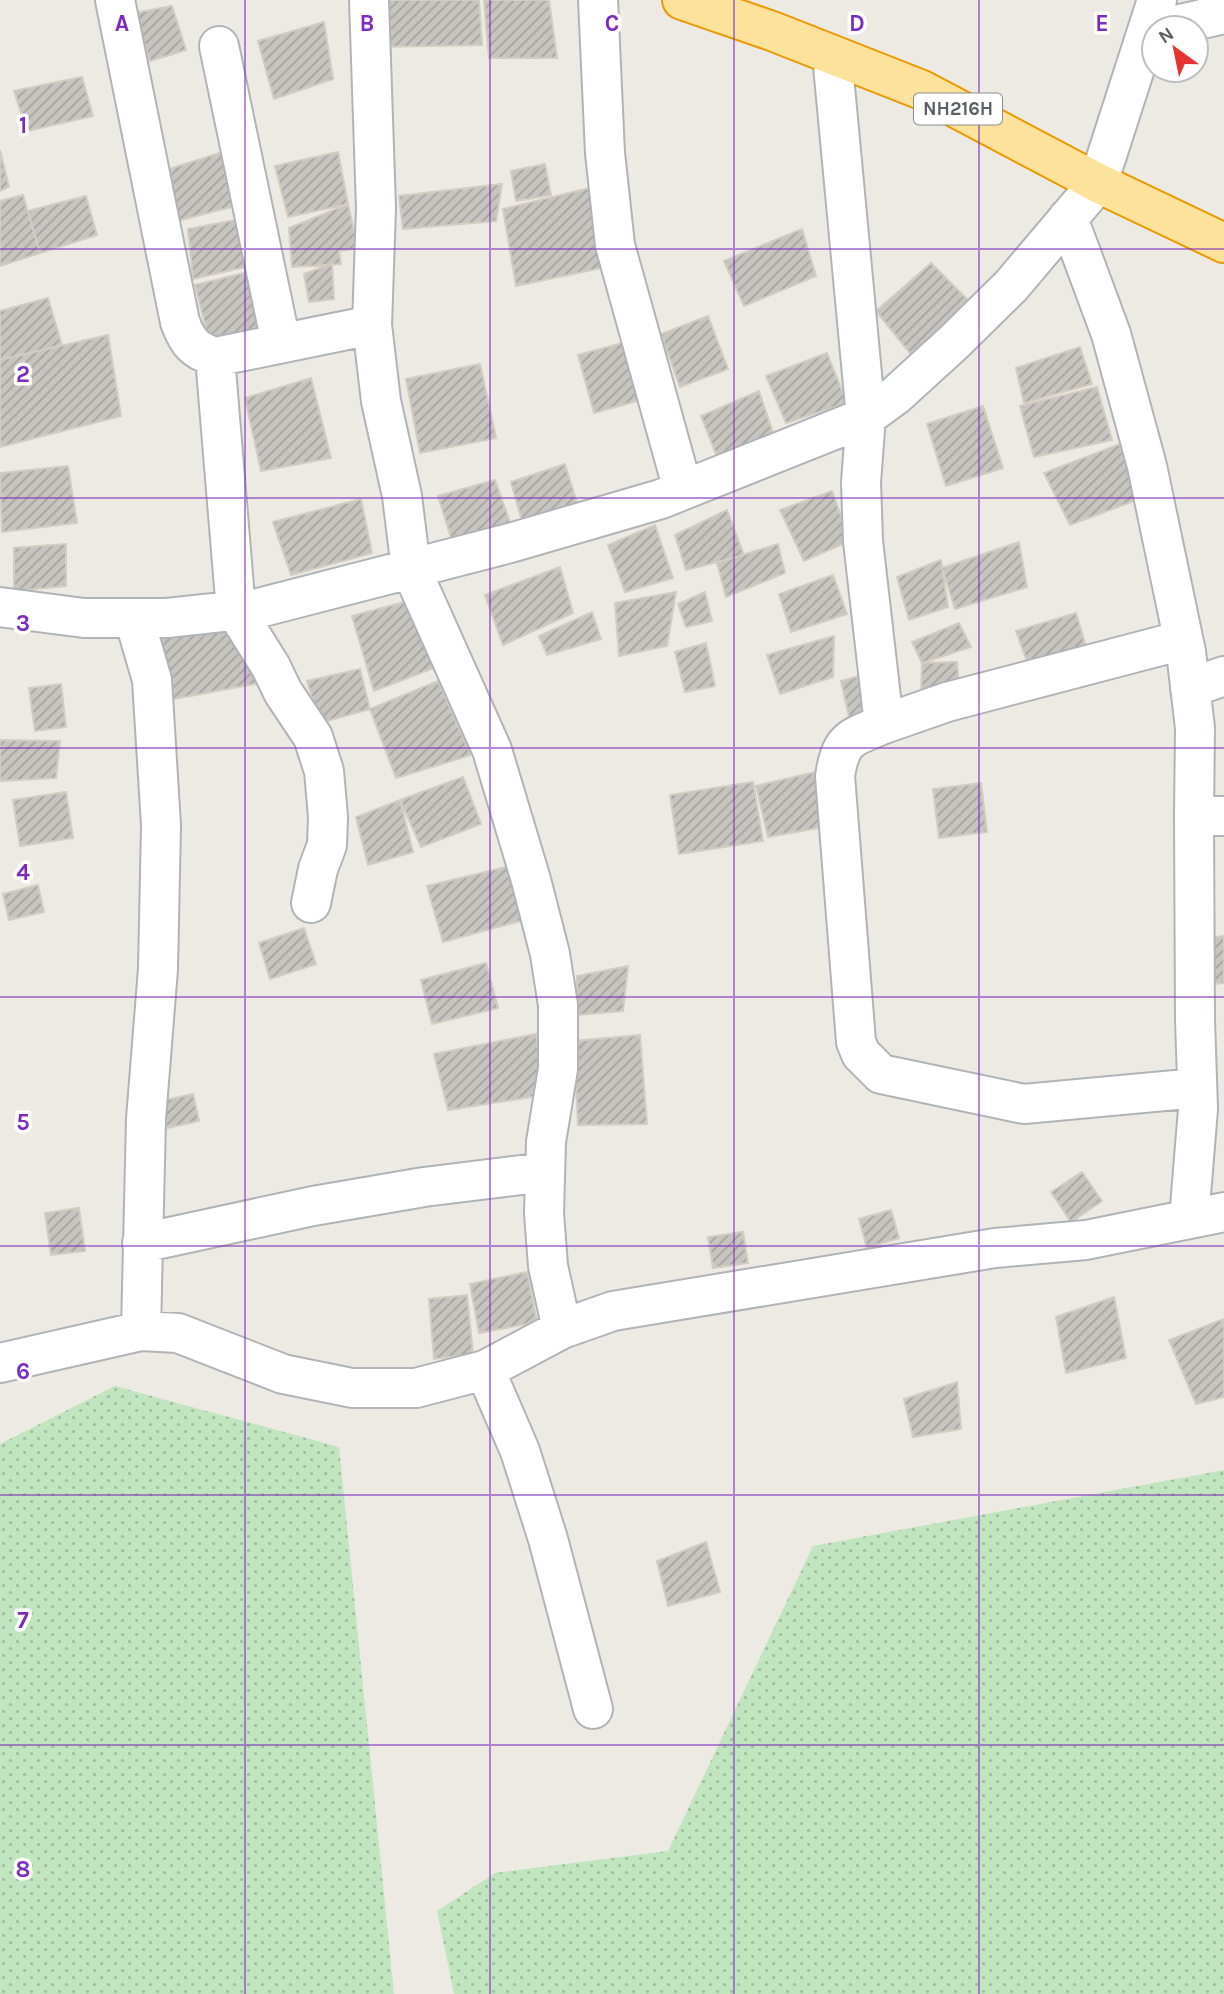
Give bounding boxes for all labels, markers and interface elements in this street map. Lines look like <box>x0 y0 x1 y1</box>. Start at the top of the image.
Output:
text: A <box>115 10 129 37</box>
text: B <box>360 10 374 37</box>
text: C <box>605 10 619 37</box>
text: D <box>849 10 865 37</box>
text: E <box>1095 10 1109 37</box>
north arrow <box>1140 14 1210 84</box>
text: N <box>1155 23 1178 49</box>
road number: NH216H <box>914 94 1002 124</box>
text: 1 <box>19 112 27 139</box>
text: 2 <box>16 361 30 388</box>
text: 3 <box>16 610 30 637</box>
text: 4 <box>16 859 30 886</box>
text: 5 <box>16 1109 30 1136</box>
text: 6 <box>16 1358 30 1385</box>
text: 7 <box>17 1607 29 1634</box>
text: 8 <box>16 1856 30 1883</box>

